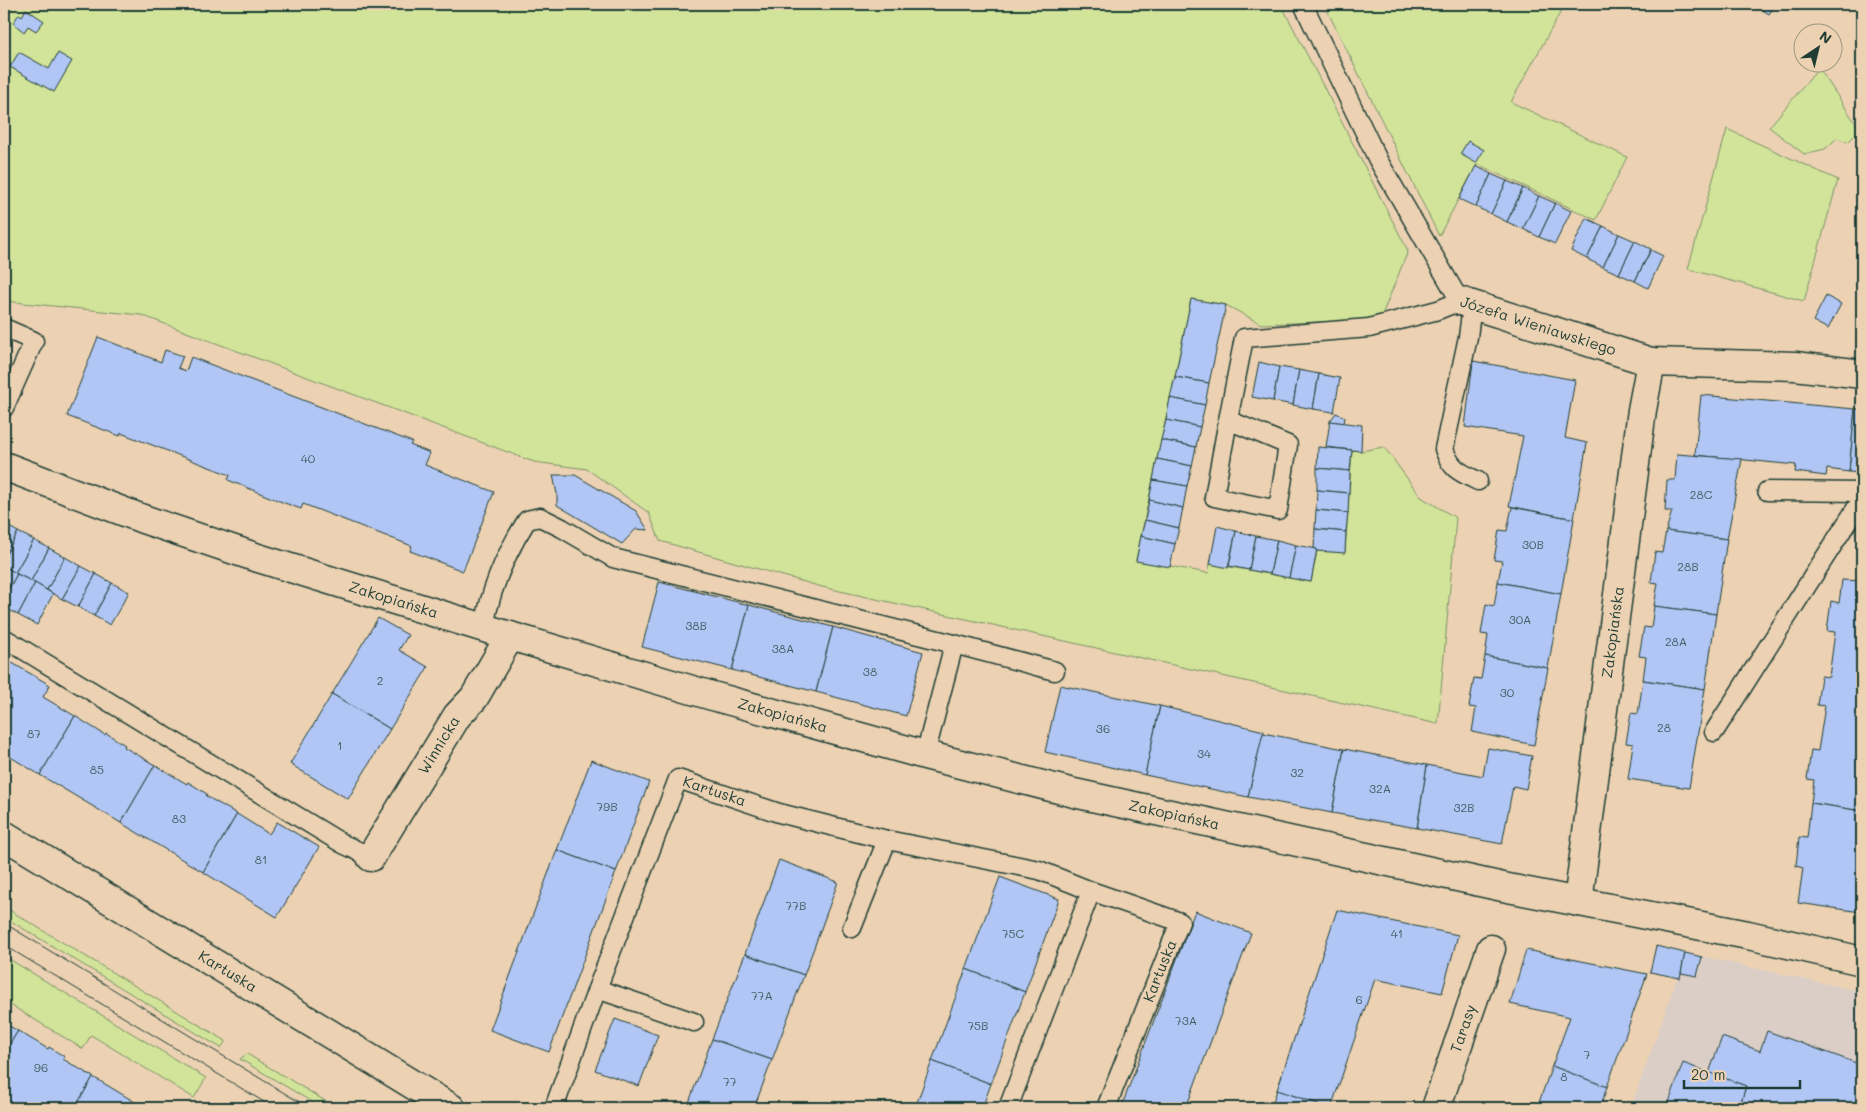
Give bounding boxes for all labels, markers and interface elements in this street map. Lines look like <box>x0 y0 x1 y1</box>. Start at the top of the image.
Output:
north arrow <box>1794 22 1844 72</box>
text: N <box>1816 26 1836 48</box>
street label: Józefa Wieniawskiego <box>1458 291 1619 359</box>
house number: 40 <box>301 450 316 466</box>
house number: 28C <box>1690 486 1713 502</box>
house number: 30B <box>1522 536 1544 552</box>
house number: 28B <box>1677 558 1699 574</box>
street label: Zakopiańska <box>347 576 441 622</box>
street label: Zakopiańska <box>1596 585 1628 679</box>
house number: 30A <box>1509 611 1531 627</box>
house number: 38B <box>685 617 707 633</box>
house number: 28A <box>1665 633 1687 649</box>
house number: 38A <box>772 640 794 656</box>
house number: 38 <box>863 663 877 679</box>
house number: 2 <box>377 672 383 688</box>
house number: 30 <box>1500 684 1515 700</box>
street label: Zakopiańska <box>736 692 830 737</box>
street label: Winnicka <box>413 712 464 778</box>
house number: 28 <box>1657 719 1671 735</box>
house number: 36 <box>1096 720 1110 736</box>
house number: 87 <box>27 725 41 741</box>
house number: 1 <box>337 737 343 753</box>
house number: 34 <box>1197 745 1211 761</box>
house number: 85 <box>90 761 104 777</box>
house number: 32 <box>1290 764 1304 780</box>
street label: Kartuska <box>680 770 749 810</box>
house number: 32A <box>1369 780 1391 796</box>
street label: Zakopiańska <box>1127 794 1222 834</box>
house number: 79B <box>596 798 618 814</box>
house number: 32B <box>1453 799 1475 815</box>
house number: 83 <box>172 810 186 826</box>
house number: 81 <box>255 851 267 867</box>
house number: 77B <box>786 897 806 913</box>
house number: 75C <box>1002 925 1025 941</box>
house number: 41 <box>1391 925 1403 941</box>
street label: Kartuska <box>1138 937 1181 1005</box>
street label: Kartuska <box>195 945 261 996</box>
house number: 77A <box>751 987 773 1003</box>
house number: 6 <box>1355 991 1363 1007</box>
street label: Tarasy <box>1445 1001 1480 1055</box>
house number: 73A <box>1175 1012 1197 1028</box>
house number: 75B <box>967 1017 989 1033</box>
house number: 7 <box>1584 1046 1591 1062</box>
scale bar <box>1684 1057 1800 1089</box>
house number: 96 <box>34 1059 48 1075</box>
text: 20 m <box>1691 1064 1725 1084</box>
house number: 8 <box>1560 1068 1568 1084</box>
house number: 77 <box>723 1073 737 1089</box>

